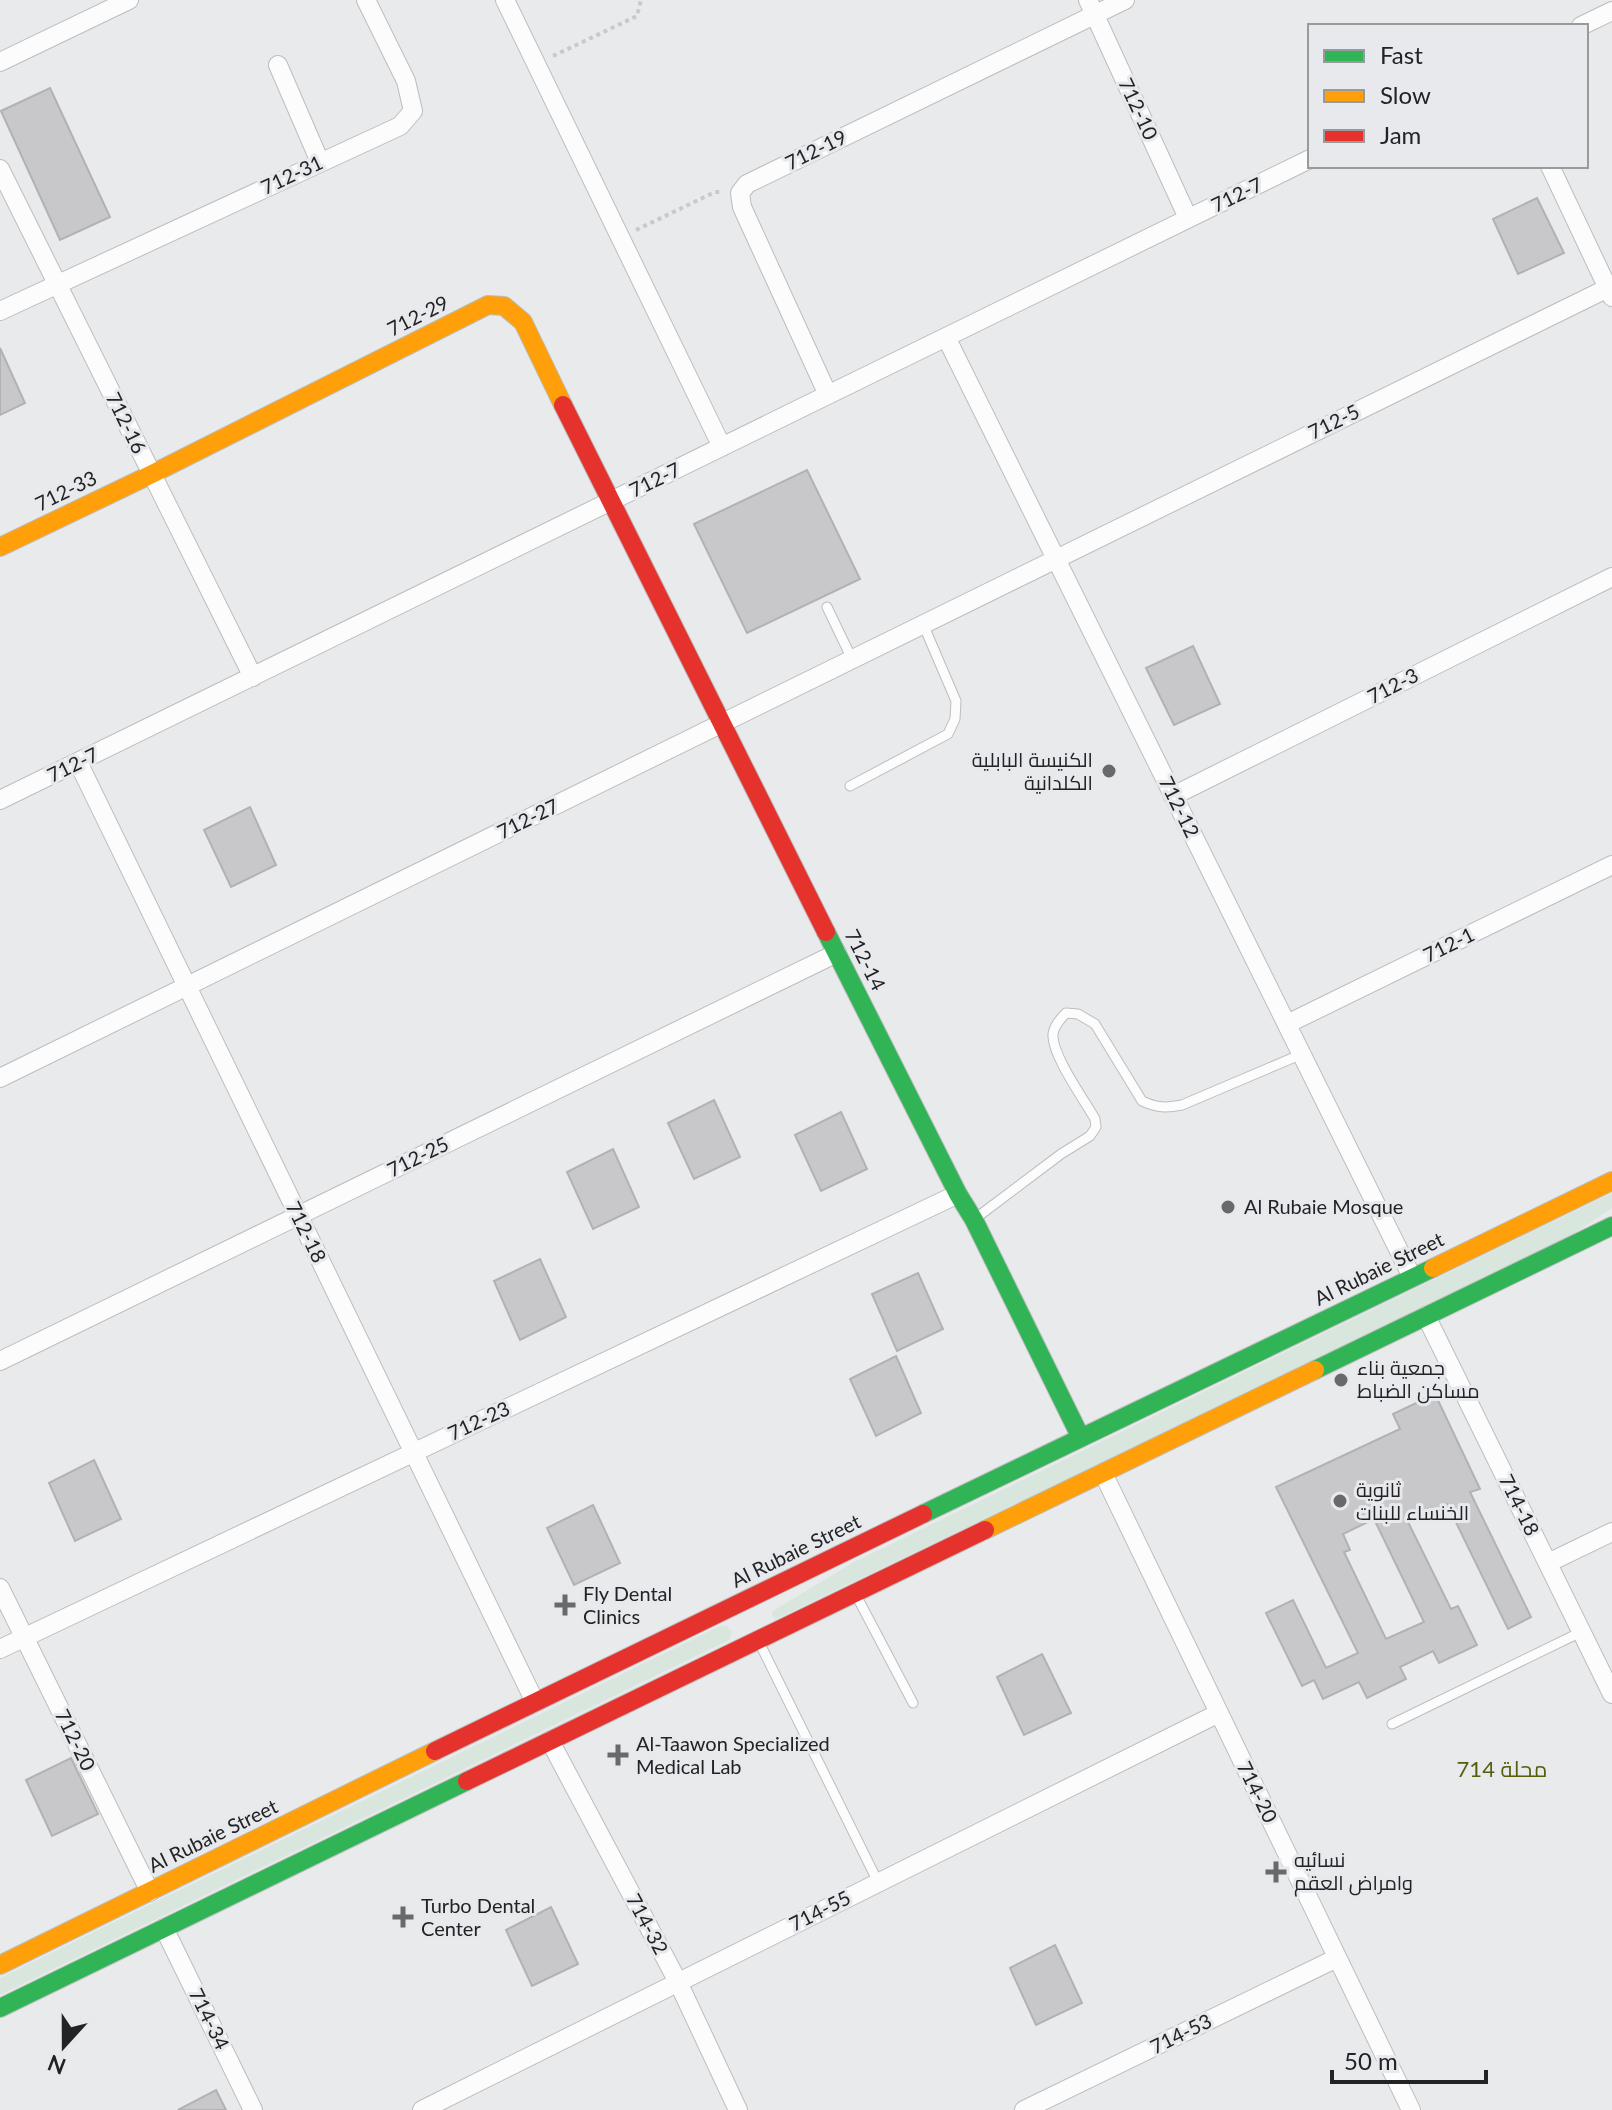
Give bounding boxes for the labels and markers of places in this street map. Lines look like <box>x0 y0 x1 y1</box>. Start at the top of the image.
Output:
place label: الكنيسة البابلية الكلدانية <box>972 747 1093 794</box>
marker: الكنيسة البابلية الكلدانية <box>1100 762 1118 780</box>
place label: Al Rubaie Mosque <box>1244 1194 1403 1218</box>
marker: Al Rubaie Mosque <box>1219 1198 1237 1216</box>
place label: جمعية بناء مساكن الضباط <box>1357 1355 1480 1404</box>
marker: جمعية بناء مساكن الضباط <box>1332 1371 1350 1389</box>
place label: ثانوية الخنساء للبنات <box>1356 1477 1469 1524</box>
marker: ثانوية الخنساء للبنات <box>1331 1492 1349 1510</box>
place label: Fly Dental Clinics <box>583 1581 672 1628</box>
marker: Fly Dental Clinics <box>554 1594 576 1616</box>
place label: Al-Taawon Specialized Medical Lab <box>636 1731 830 1778</box>
marker: Al-Taawon Specialized Medical Lab <box>607 1744 629 1766</box>
place label: نسائيه وامراض العقم <box>1294 1847 1413 1897</box>
marker: نسائيه وامراض العقم <box>1265 1861 1287 1883</box>
place label: Turbo Dental Center <box>421 1893 535 1940</box>
marker: Turbo Dental Center <box>392 1906 414 1928</box>

